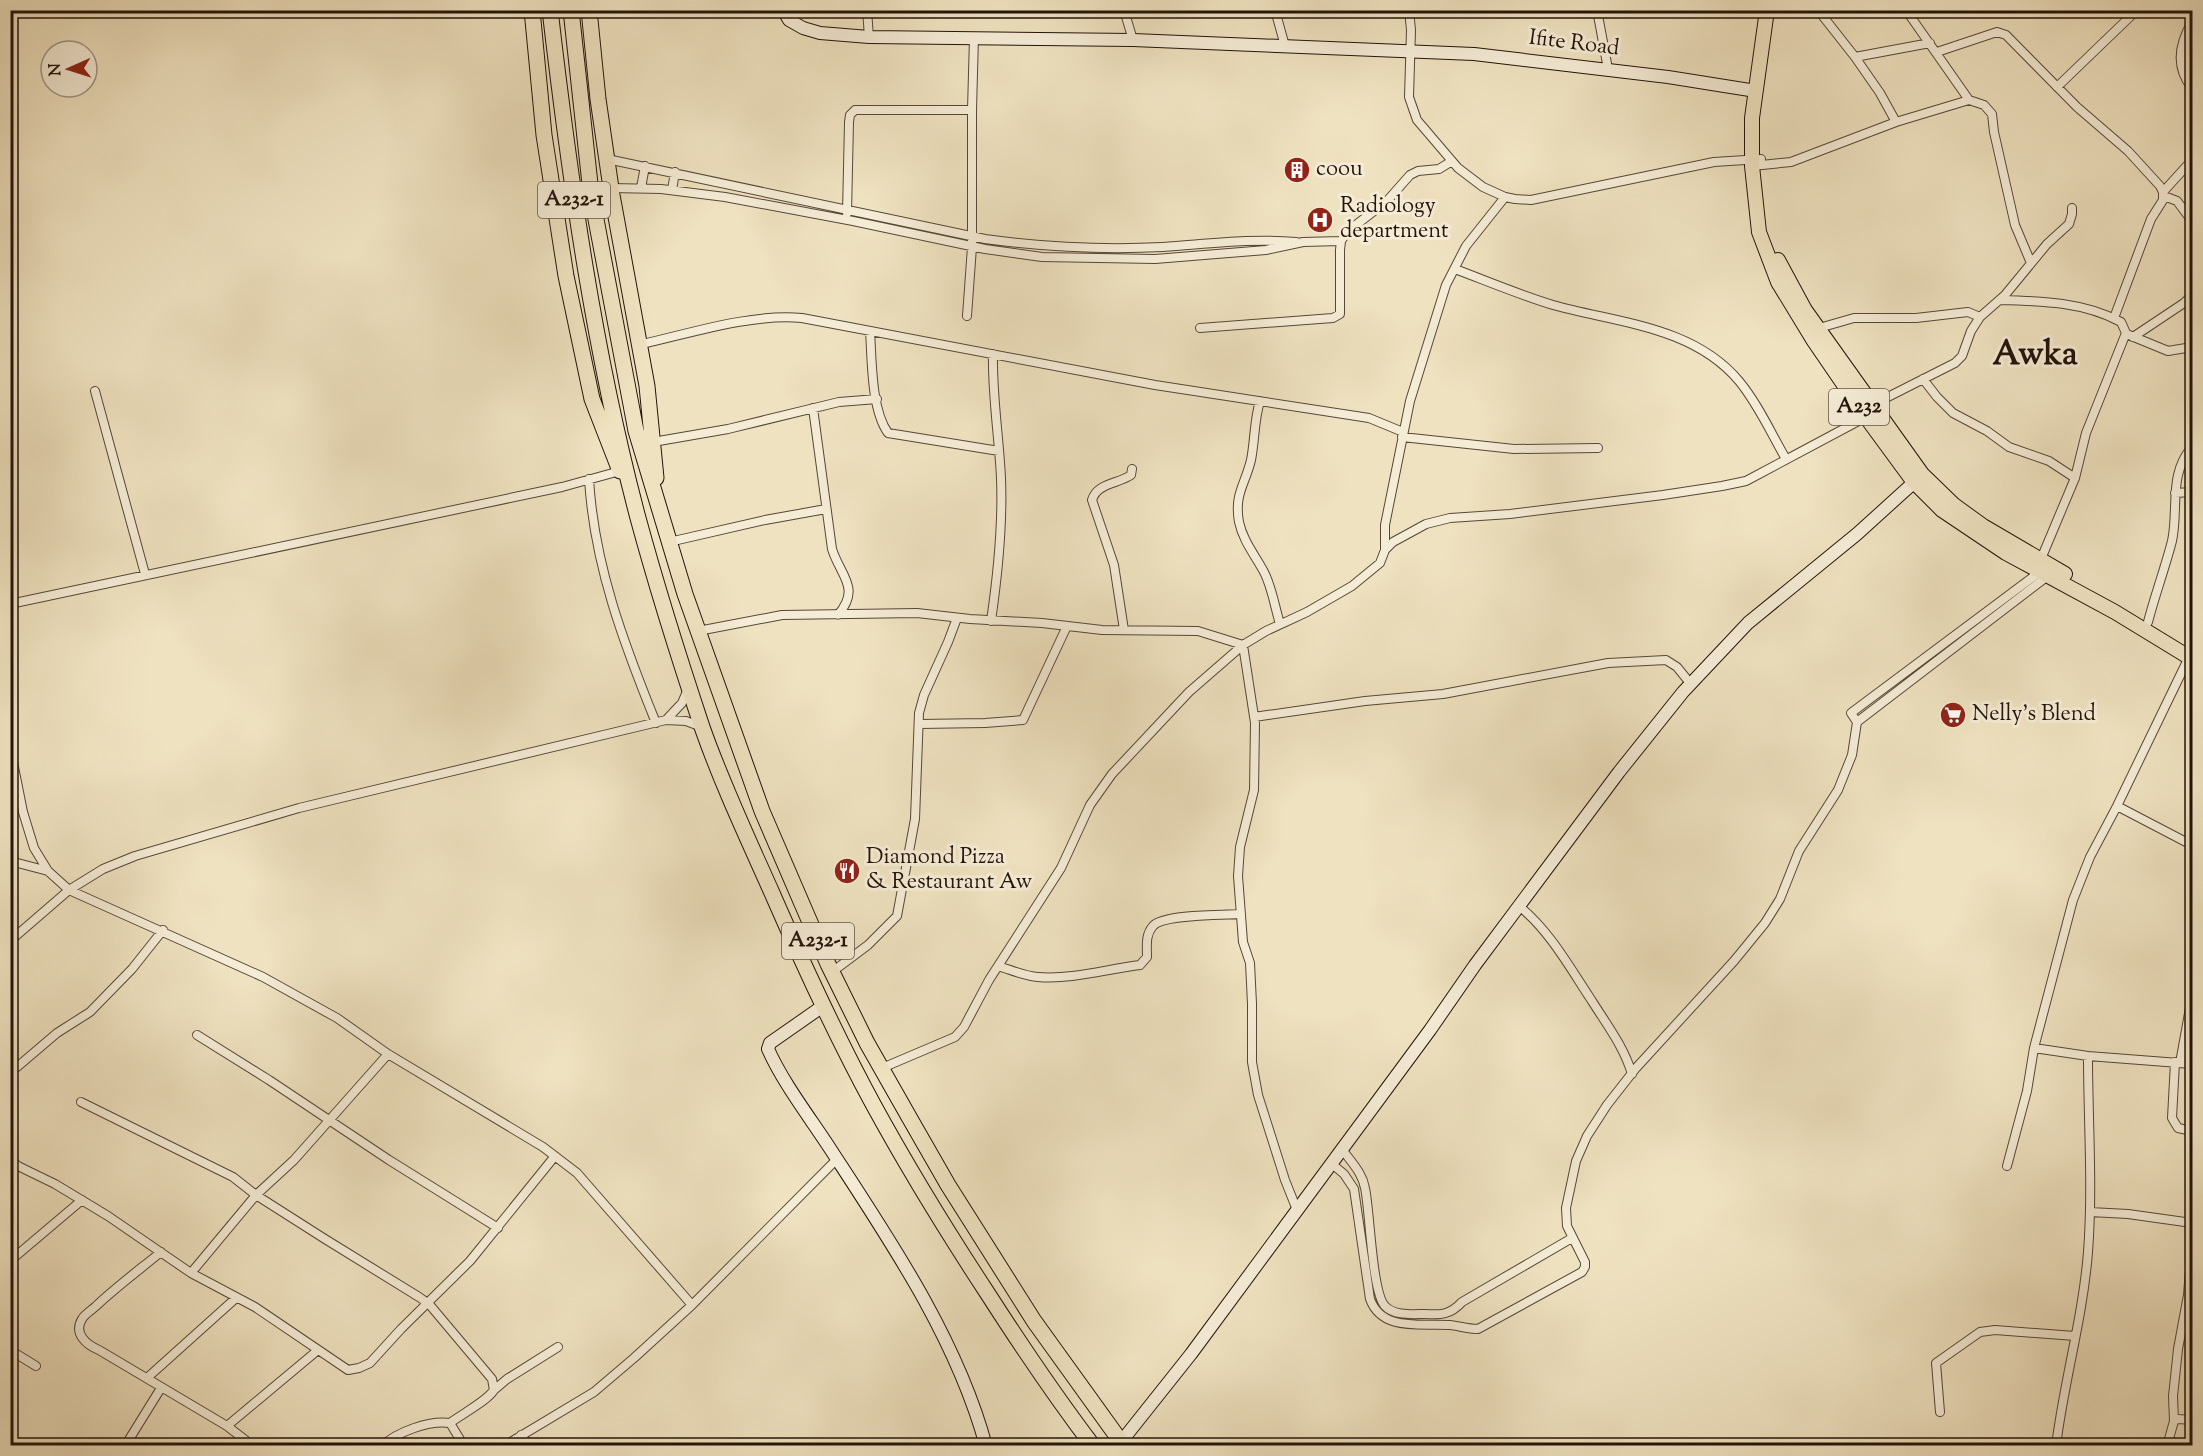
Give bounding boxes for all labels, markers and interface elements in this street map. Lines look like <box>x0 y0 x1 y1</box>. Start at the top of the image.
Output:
street label: Ifite Road <box>1527 23 1621 65</box>
north arrow <box>39 39 99 99</box>
text: N <box>45 62 68 77</box>
place label: coou <box>1316 154 1363 186</box>
building icon: coou <box>1282 155 1312 185</box>
road number: A232-1 <box>538 182 610 218</box>
place label: Radiology department <box>1340 191 1449 248</box>
hospital icon: Radiology department <box>1305 205 1335 235</box>
district label: Awka <box>1992 331 2078 380</box>
road number: A232 <box>1829 389 1889 425</box>
place label: Nelly's Blend <box>1972 699 2096 731</box>
supermarket icon: Nelly's Blend <box>1938 700 1968 730</box>
place label: Diamond Pizza & Restaurant Aw <box>866 842 1033 899</box>
restaurant icon: Diamond Pizza & Restaurant Aw <box>832 856 862 886</box>
road number: A232-1 <box>782 923 854 959</box>

